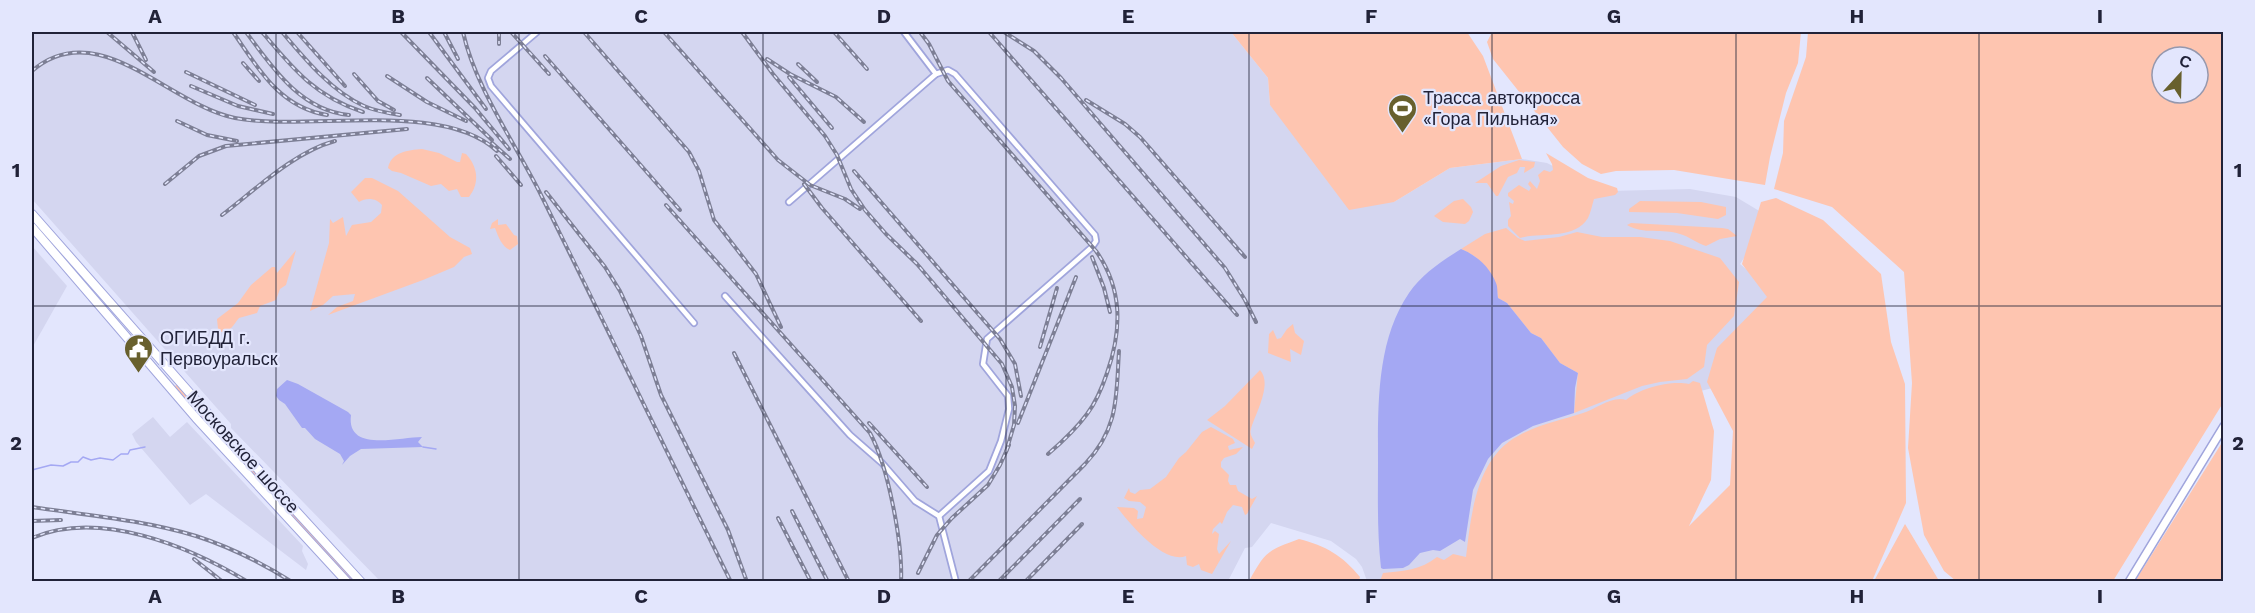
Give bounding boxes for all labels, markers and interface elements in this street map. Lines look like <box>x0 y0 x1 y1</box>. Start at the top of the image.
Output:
text: A <box>148 4 162 28</box>
text: B <box>391 4 405 28</box>
text: C <box>634 4 648 28</box>
text: D <box>877 4 891 28</box>
text: E <box>1122 4 1134 28</box>
text: F <box>1365 4 1377 28</box>
text: G <box>1607 4 1621 28</box>
text: H <box>1850 4 1864 28</box>
text: I <box>2097 4 2103 28</box>
north arrow <box>2150 45 2210 105</box>
text: С <box>2177 51 2195 73</box>
place label: Трасса автокросса «Гора Пильная» <box>1423 87 1581 129</box>
sports icon: Трасса автокросса «Гора Пильная» <box>1386 92 1418 134</box>
text: 1 <box>12 158 20 182</box>
text: 1 <box>2234 158 2242 182</box>
place label: ОГИБДД г. Первоуральск <box>160 327 278 369</box>
public building icon: ОГИБДД г. Первоуральск <box>123 332 155 374</box>
street label: Московское шоссе <box>183 386 304 517</box>
text: 2 <box>10 431 22 455</box>
text: 2 <box>2232 431 2244 455</box>
text: A <box>148 584 162 608</box>
text: B <box>391 584 405 608</box>
text: C <box>634 584 648 608</box>
text: D <box>877 584 891 608</box>
text: E <box>1122 584 1134 608</box>
text: F <box>1365 584 1377 608</box>
text: G <box>1607 584 1621 608</box>
text: H <box>1850 584 1864 608</box>
text: I <box>2097 584 2103 608</box>

